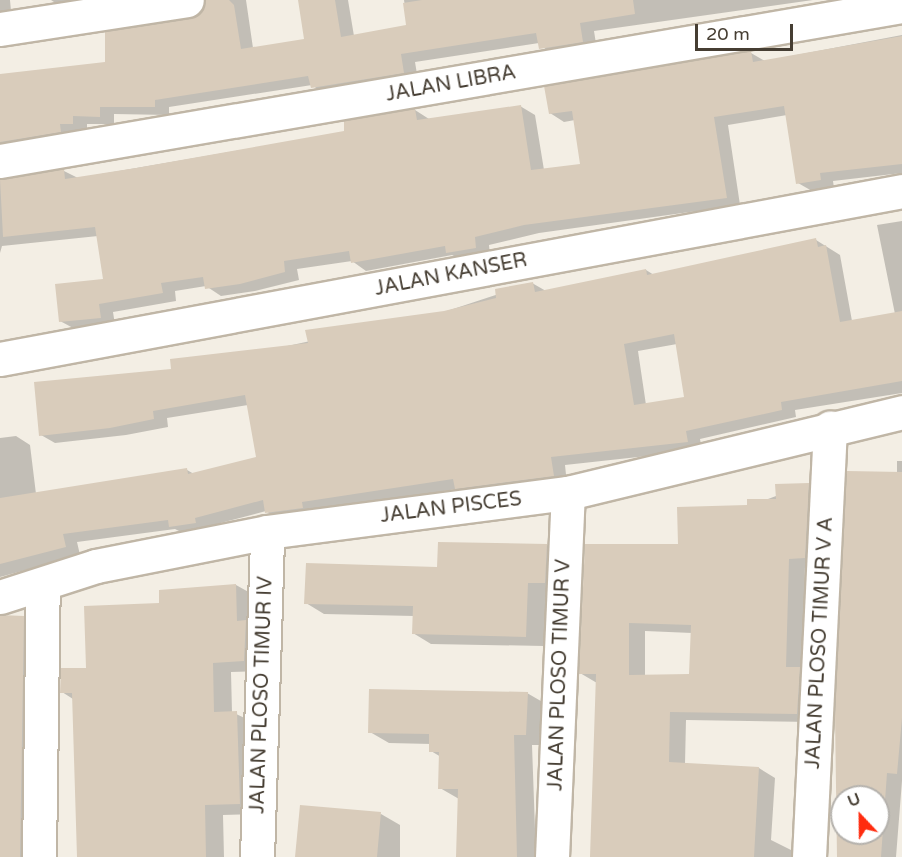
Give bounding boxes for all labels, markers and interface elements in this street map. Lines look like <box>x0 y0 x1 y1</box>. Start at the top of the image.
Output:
scale bar <box>698 12 796 50</box>
text: 20 m <box>706 23 750 45</box>
street label: JALAN LIBRA <box>384 61 518 107</box>
street label: JALAN KANSER <box>373 248 529 302</box>
street label: JALAN PISCES <box>379 487 523 529</box>
street label: JALAN PLOSO TIMUR V A <box>801 516 839 770</box>
street label: JALAN PLOSO TIMUR V <box>544 559 576 791</box>
street label: JALAN PLOSO TIMUR IV <box>246 576 278 814</box>
north arrow <box>830 785 890 845</box>
text: U <box>845 789 863 812</box>

